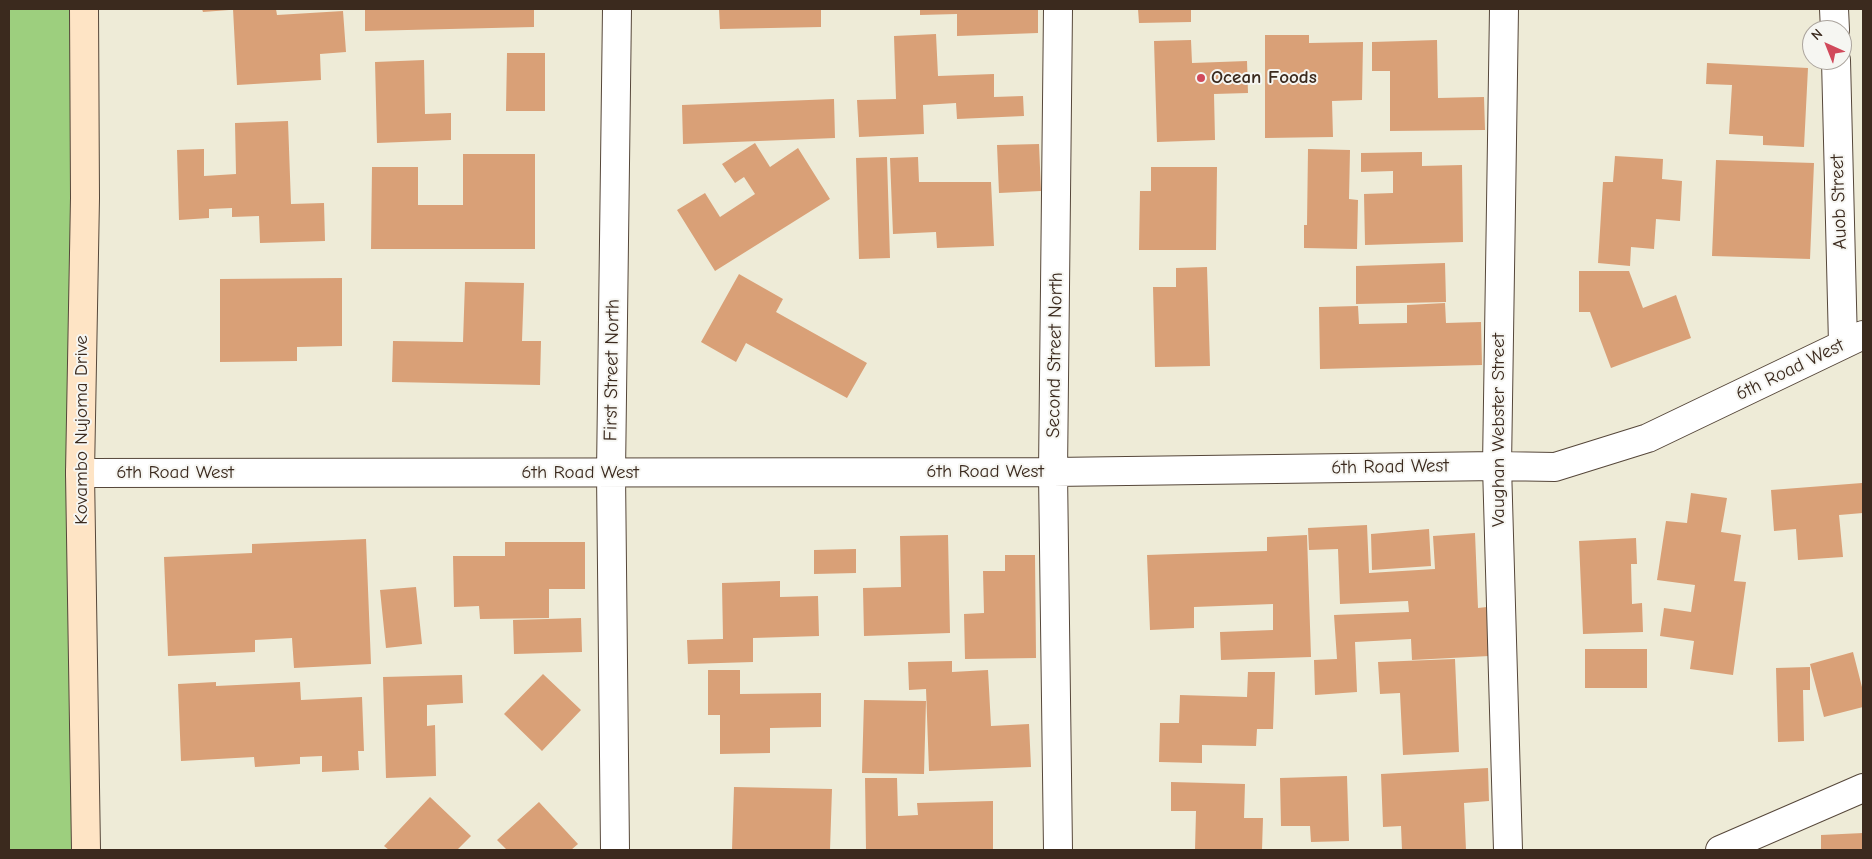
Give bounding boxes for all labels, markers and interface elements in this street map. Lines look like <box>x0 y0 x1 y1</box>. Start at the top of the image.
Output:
north arrow <box>1802 20 1852 70</box>
text: N <box>1808 25 1826 44</box>
place label: Ocean Foods <box>1211 67 1317 89</box>
marker: Ocean Foods <box>1195 72 1207 84</box>
street label: Auob Street <box>1826 154 1852 250</box>
street label: Second Street North <box>1042 272 1068 438</box>
street label: First Street North <box>599 299 625 441</box>
street label: Vaughan Webster Street <box>1488 333 1510 527</box>
street label: 6th Road West <box>1732 334 1848 406</box>
street label: Kovambo Nujoma Drive <box>71 335 93 525</box>
street label: 6th Road West <box>1331 455 1449 479</box>
street label: 6th Road West <box>926 461 1044 483</box>
street label: 6th Road West <box>116 462 234 484</box>
street label: 6th Road West <box>521 462 639 484</box>

